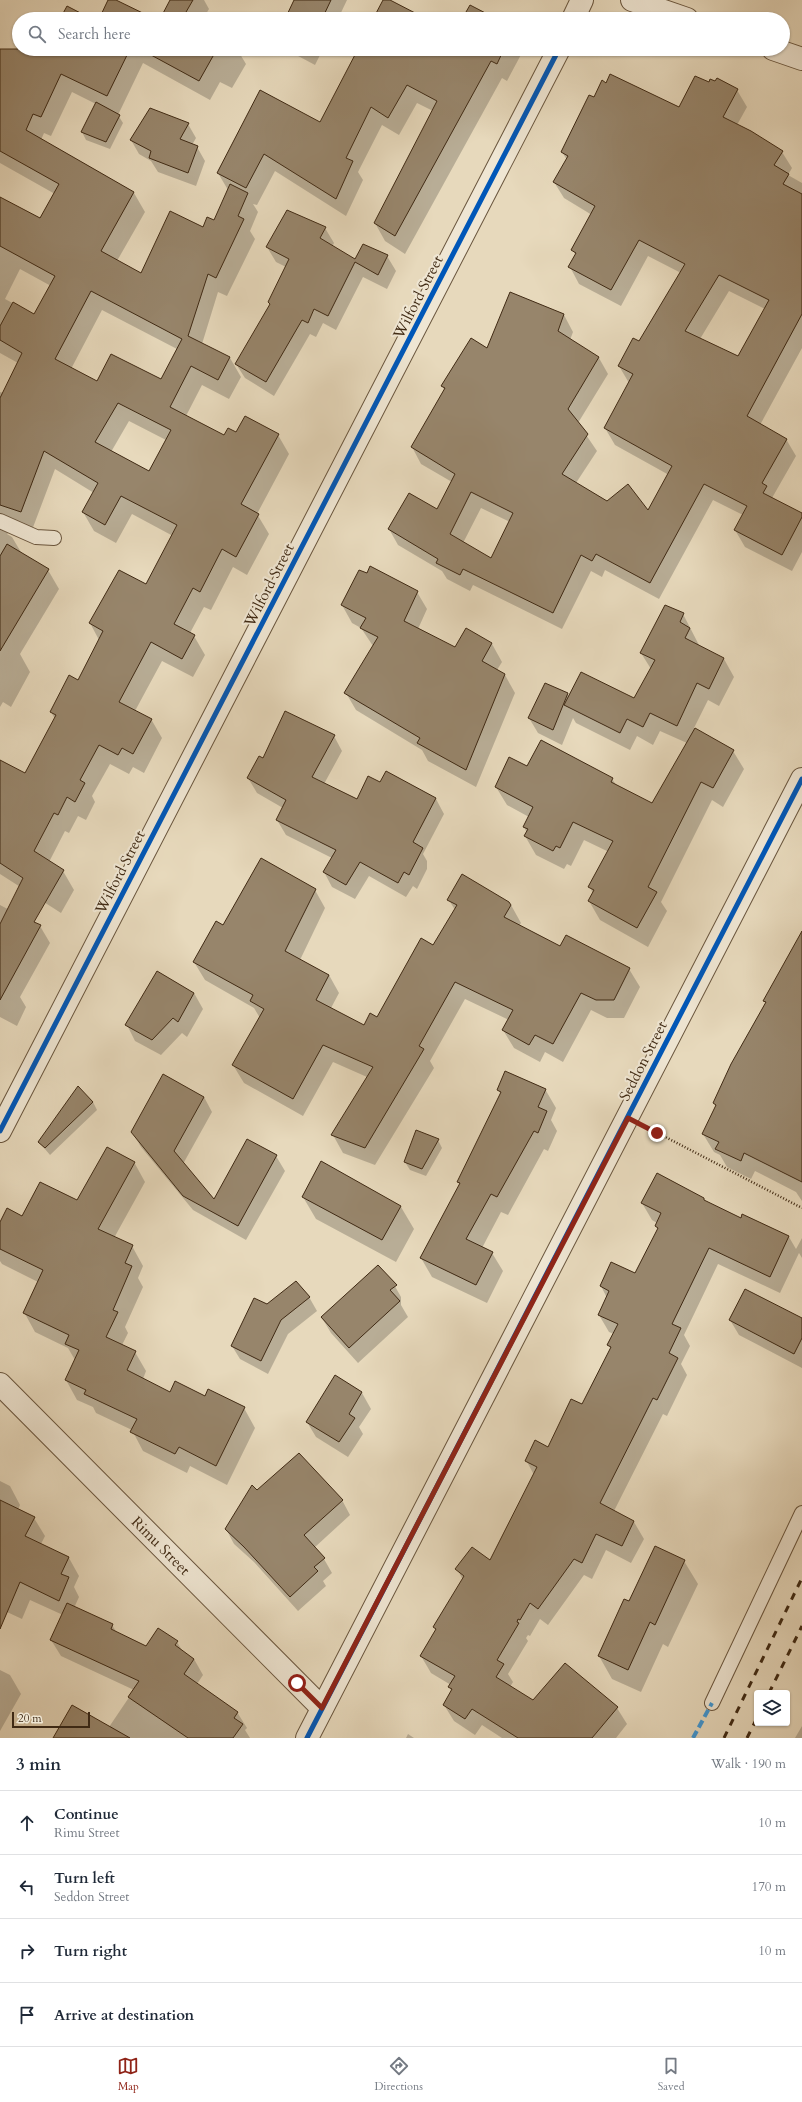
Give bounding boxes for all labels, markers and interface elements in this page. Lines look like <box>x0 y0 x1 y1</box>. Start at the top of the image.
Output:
search box <box>12 12 790 56</box>
icon: search <box>26 23 48 45</box>
text: Search here <box>58 24 131 44</box>
street label: Wilford Street <box>388 252 448 343</box>
street label: Wilford Street <box>239 540 299 631</box>
street label: Wilford Street <box>90 827 150 918</box>
street label: Seddon Street <box>614 1017 672 1104</box>
route end <box>648 1124 666 1142</box>
street label: Rimu Street <box>127 1512 195 1580</box>
route start <box>288 1674 306 1692</box>
map controls <box>754 1690 790 1726</box>
button: layers <box>754 1690 790 1726</box>
scale bar <box>12 1710 90 1729</box>
text: 20 m <box>18 1711 42 1726</box>
text: 3 min <box>16 1753 61 1776</box>
text: Walk · 190 m <box>711 1755 786 1773</box>
text: Continue <box>54 1804 119 1824</box>
icon: ahead <box>16 1812 38 1834</box>
text: 10 m <box>758 1814 786 1832</box>
text: Rimu Street <box>54 1824 120 1842</box>
text: Turn left <box>54 1868 115 1888</box>
icon: left <box>16 1876 38 1898</box>
text: 170 m <box>752 1878 786 1896</box>
text: Seddon Street <box>54 1888 129 1906</box>
icon: right <box>16 1940 38 1962</box>
text: Turn right <box>54 1941 127 1961</box>
text: 10 m <box>758 1942 786 1960</box>
icon: arrive <box>16 2004 38 2026</box>
text: Arrive at destination <box>54 2005 194 2025</box>
tab: Map <box>117 2055 139 2094</box>
tab: Directions <box>374 2055 423 2094</box>
tab: Saved <box>658 2055 685 2094</box>

